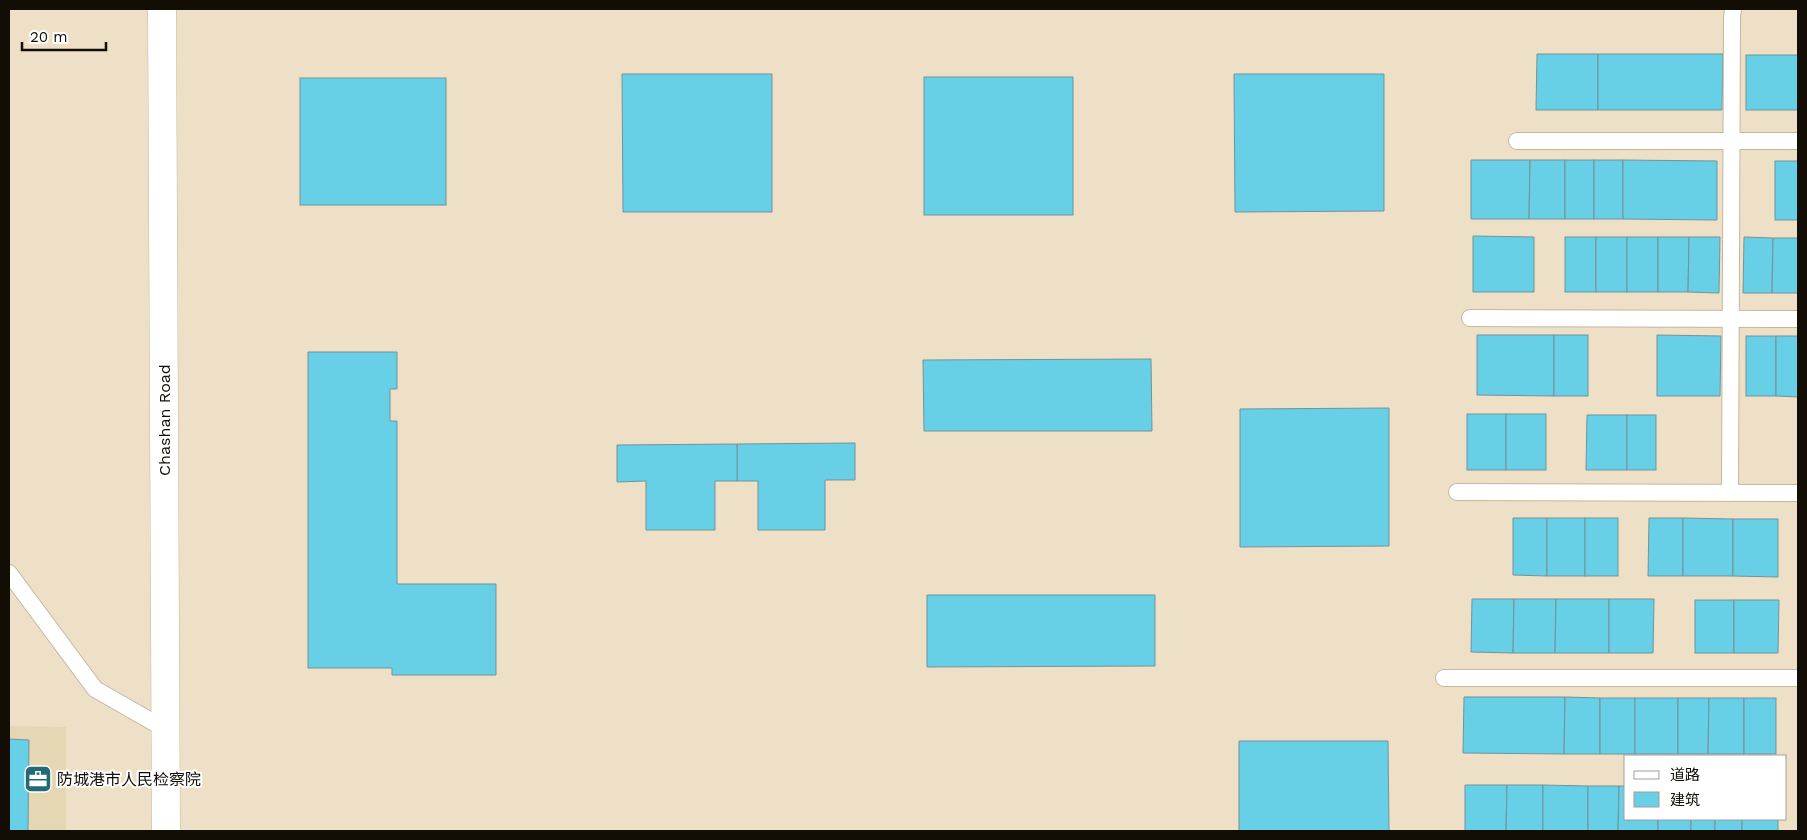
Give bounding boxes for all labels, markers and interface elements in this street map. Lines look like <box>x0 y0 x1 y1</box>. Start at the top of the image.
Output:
scale bar <box>22 20 106 52</box>
text: 20 m <box>30 28 68 46</box>
street label: Chashan Road <box>155 364 174 476</box>
legend <box>1624 755 1787 820</box>
office icon: 防城港市人民检察院 <box>23 764 53 794</box>
text: 道路 <box>1670 766 1700 784</box>
place label: 防城港市人民检察院 <box>57 770 201 789</box>
text: 建筑 <box>1670 791 1700 809</box>

